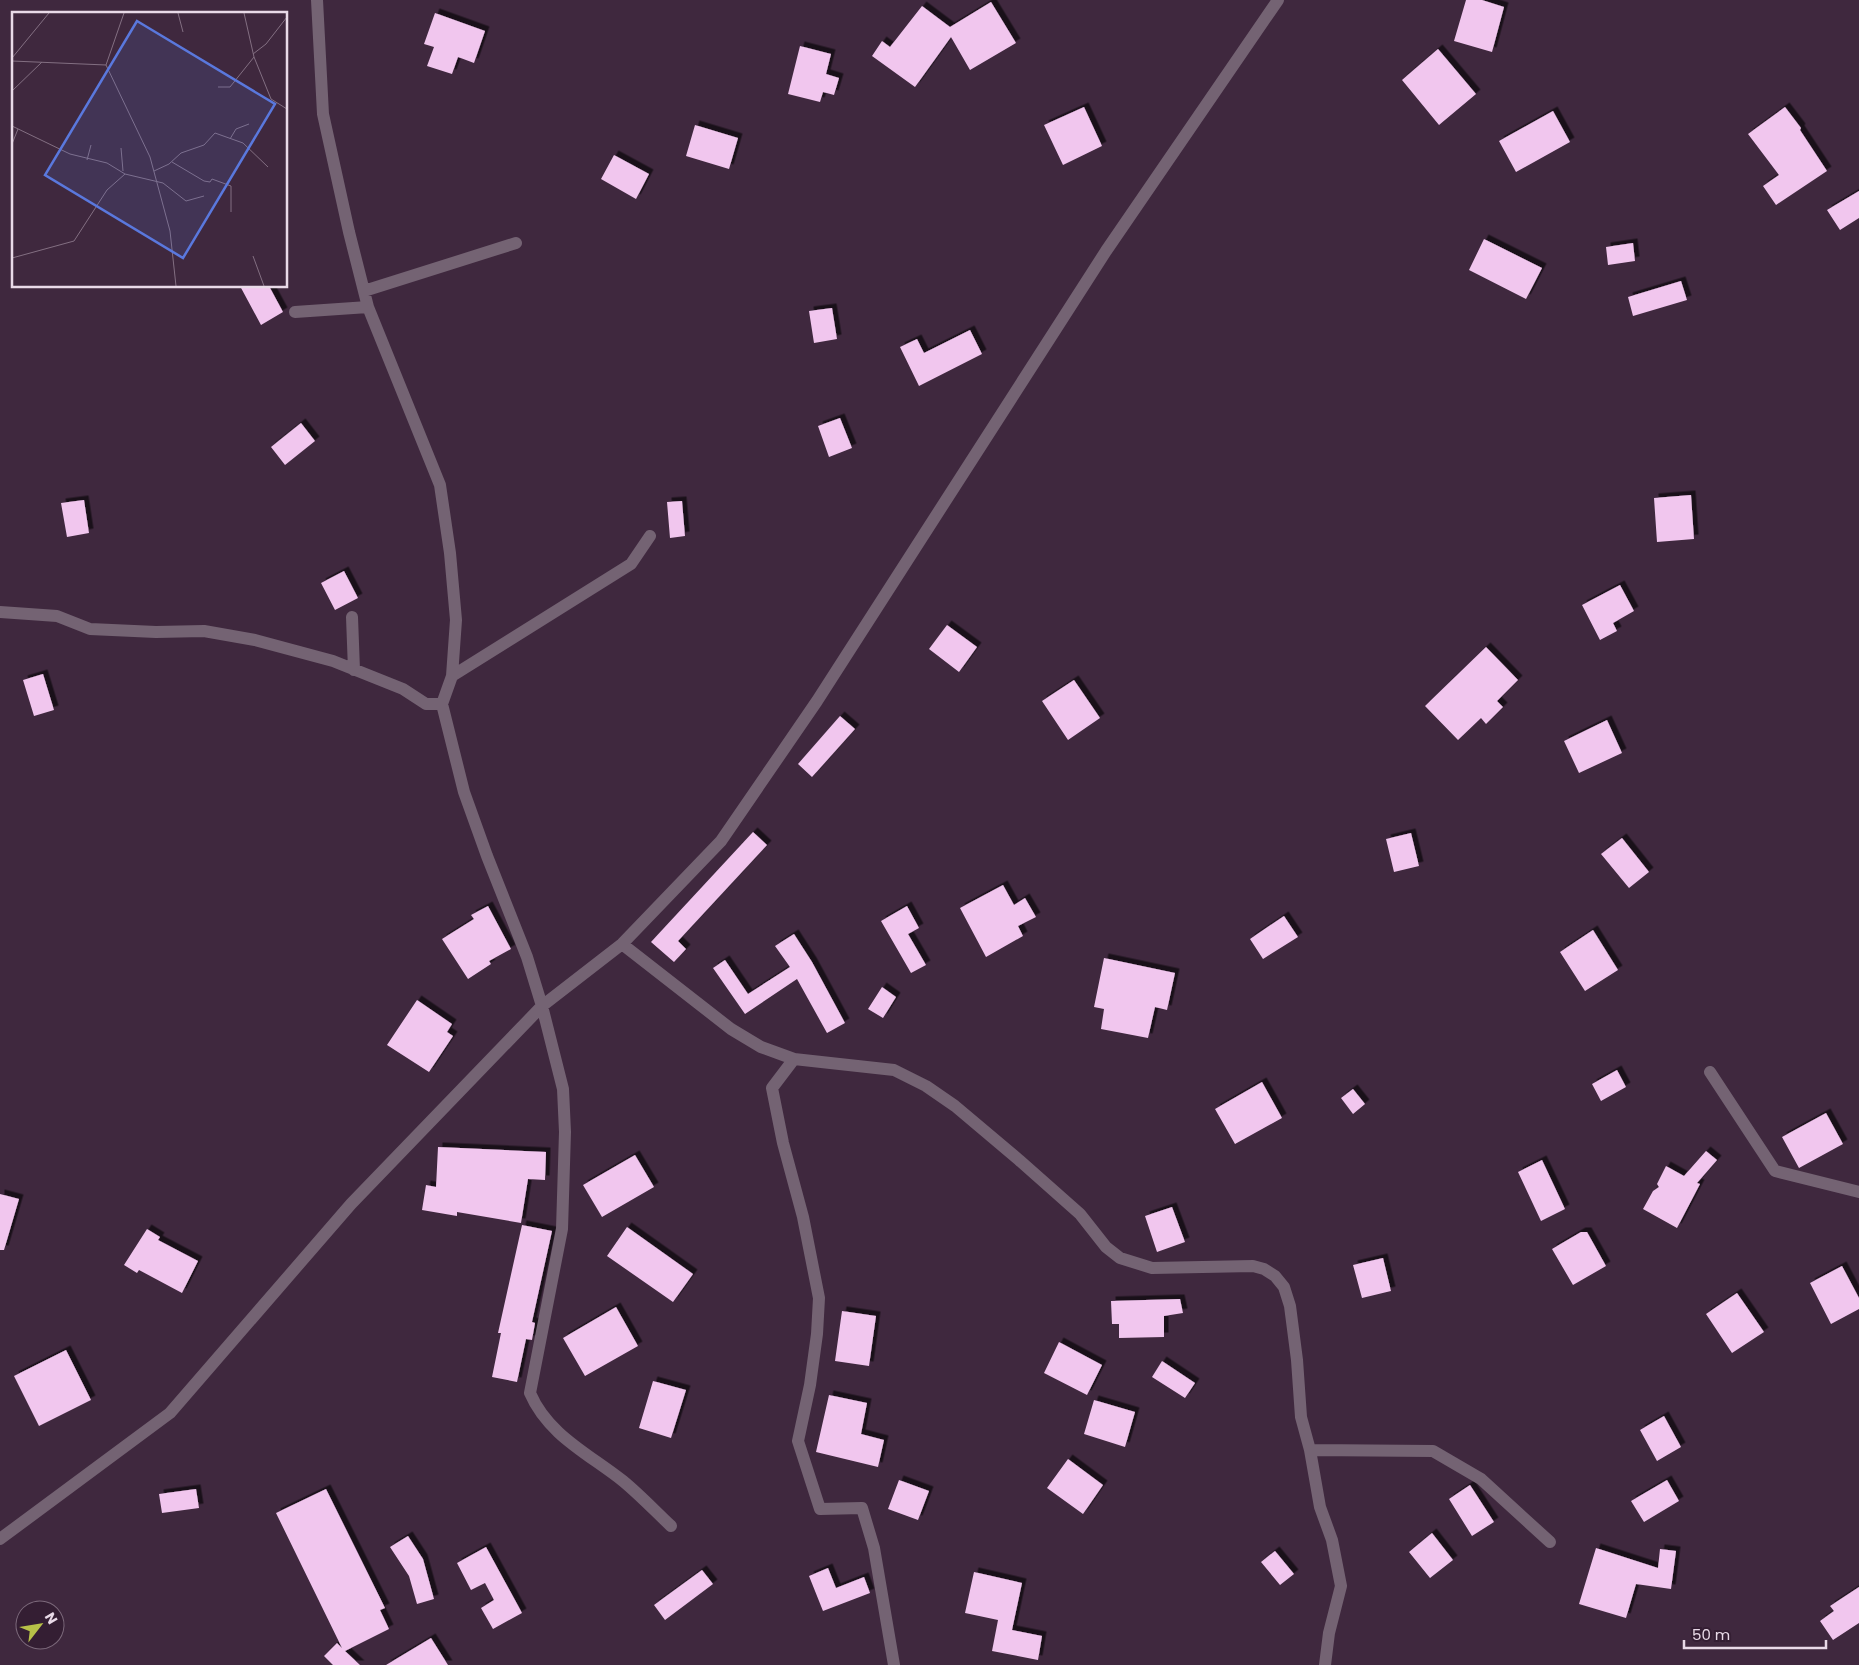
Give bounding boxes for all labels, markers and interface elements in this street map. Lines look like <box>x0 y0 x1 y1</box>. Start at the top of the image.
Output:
inset map <box>12 12 288 288</box>
north arrow <box>15 1600 65 1650</box>
text: N <box>40 1609 62 1628</box>
scale bar <box>1684 1618 1826 1650</box>
text: 50 m <box>1692 1624 1730 1645</box>

